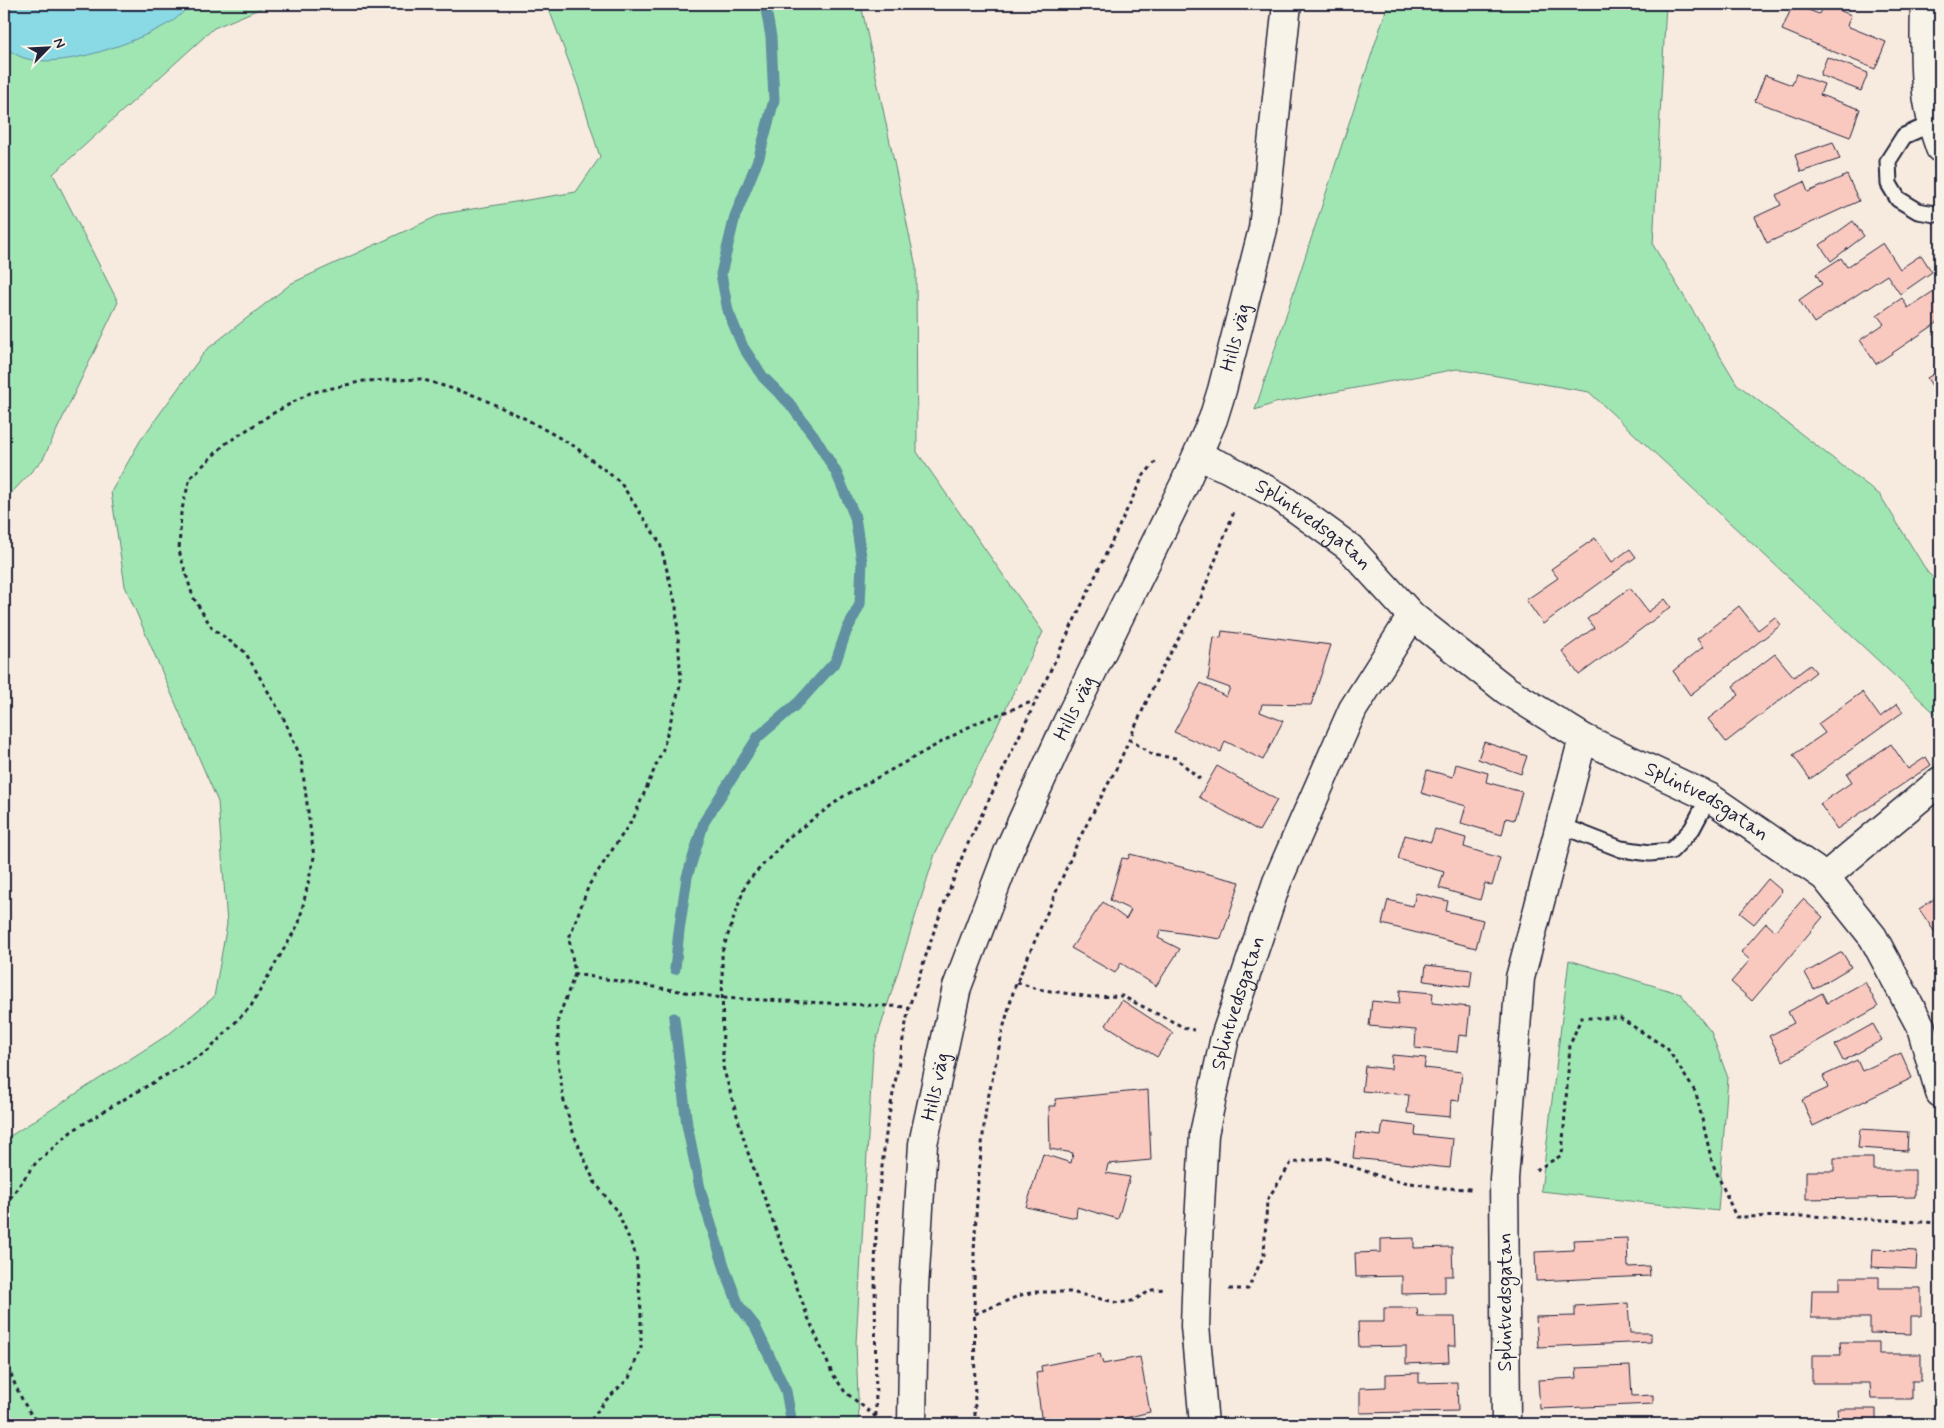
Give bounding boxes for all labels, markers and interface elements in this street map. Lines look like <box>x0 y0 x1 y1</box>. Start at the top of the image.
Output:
north arrow <box>22 22 72 72</box>
text: N <box>49 35 69 51</box>
street label: Hills väg <box>1214 300 1257 374</box>
street label: Splintvedsgatan <box>1250 472 1378 577</box>
street label: Hills väg <box>1047 671 1102 745</box>
street label: Splintvedsgatan <box>1640 755 1774 848</box>
street label: Splintvedsgatan <box>1205 932 1271 1073</box>
street label: Hills väg <box>915 1050 956 1123</box>
street label: Splintvedsgatan <box>1492 1232 1520 1372</box>

